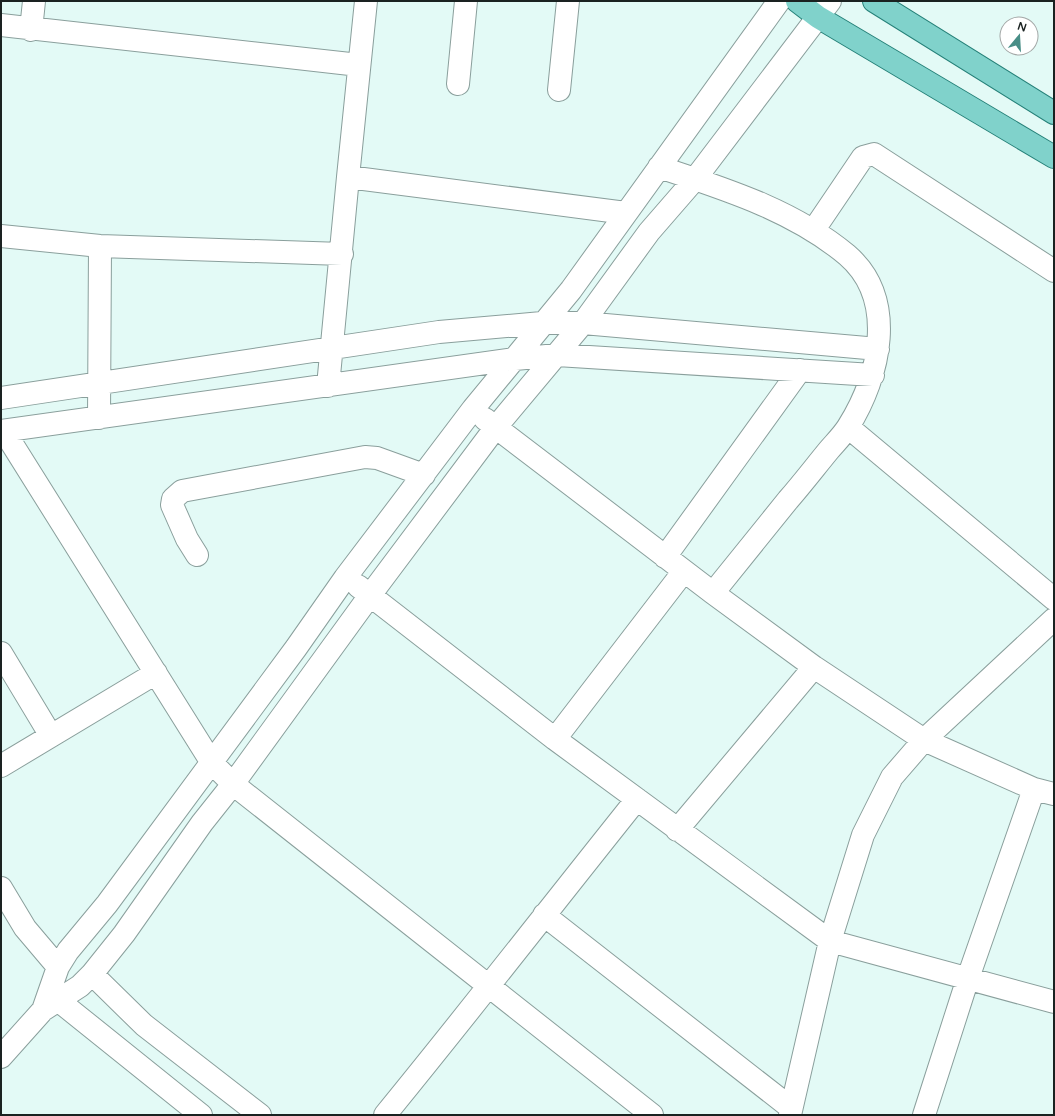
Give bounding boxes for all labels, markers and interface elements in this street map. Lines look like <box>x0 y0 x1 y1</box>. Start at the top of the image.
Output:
north arrow <box>999 16 1039 56</box>
text: N <box>1016 19 1028 35</box>

